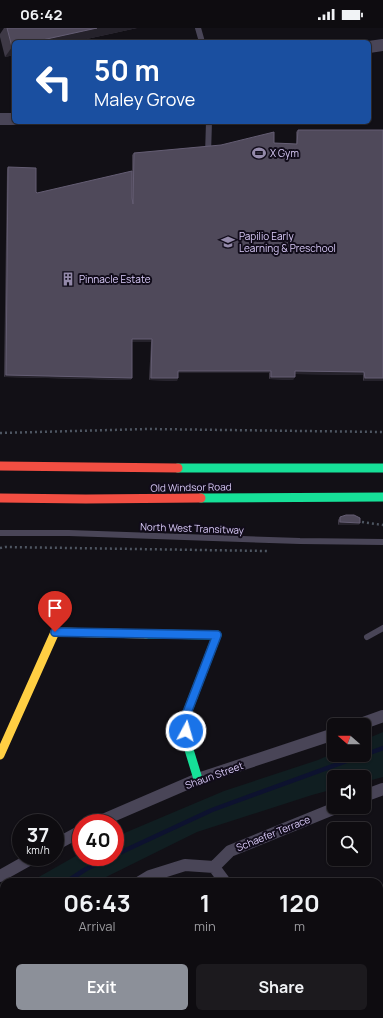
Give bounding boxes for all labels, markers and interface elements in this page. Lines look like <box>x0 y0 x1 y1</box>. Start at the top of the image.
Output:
text: 06:42 <box>20 4 62 25</box>
text: 50 m <box>94 51 160 89</box>
icon: left <box>28 56 80 108</box>
text: Maley Grove <box>94 87 195 111</box>
sports icon: X Gym <box>251 145 267 161</box>
place label: X Gym <box>270 146 299 160</box>
place label: Papilio Early Learning & Preschool <box>239 229 336 255</box>
school or university icon: Papilio Early Learning & Preschool <box>220 234 236 250</box>
building icon: Pinnacle Estate <box>60 271 76 287</box>
place label: Pinnacle Estate <box>79 272 151 286</box>
street label: Old Windsor Road <box>150 479 232 495</box>
street label: North West Transitway <box>140 519 245 537</box>
pin <box>38 591 72 632</box>
icon: arrive <box>44 597 66 619</box>
position arrow <box>165 710 207 752</box>
north arrow <box>327 718 371 762</box>
map controls <box>327 718 371 866</box>
street label: Shaun Street <box>183 758 245 792</box>
button: sound <box>327 770 371 814</box>
street label: Schaefer Terrace <box>234 812 312 854</box>
speed limit sign: 40 <box>72 814 124 866</box>
text: 37 <box>27 821 49 848</box>
button: search <box>327 822 371 866</box>
text: km/h <box>26 843 50 857</box>
text: 06:43 <box>63 886 131 919</box>
text: 1 <box>200 886 210 919</box>
text: 120 <box>279 886 320 919</box>
text: Arrival <box>78 917 116 935</box>
text: min <box>194 917 216 935</box>
text: m <box>294 917 305 935</box>
button: Exit <box>16 964 188 1010</box>
button: Share <box>196 964 367 1010</box>

